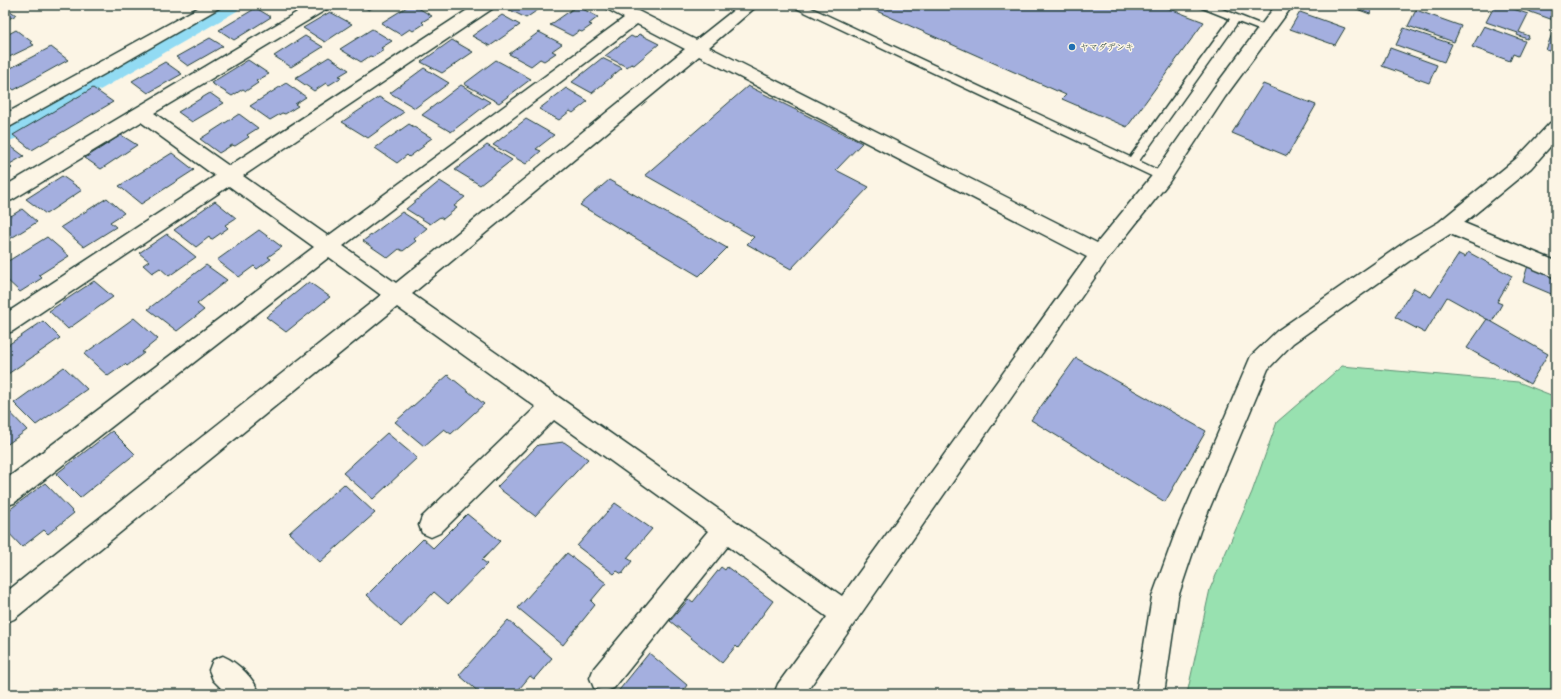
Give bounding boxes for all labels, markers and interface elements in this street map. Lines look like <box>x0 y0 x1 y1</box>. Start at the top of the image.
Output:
marker: ヤマダデンキ <box>1067 42 1077 52</box>
place label: ヤマダデンキ <box>1080 42 1134 53</box>

